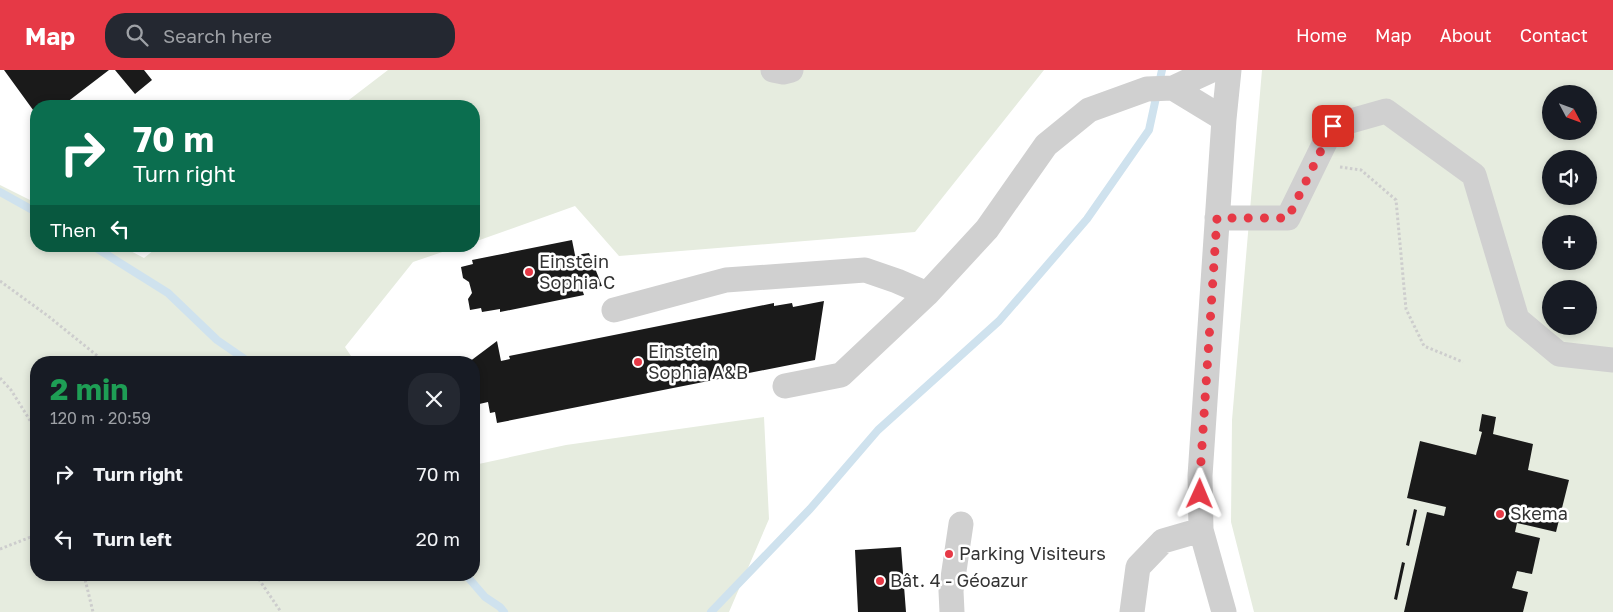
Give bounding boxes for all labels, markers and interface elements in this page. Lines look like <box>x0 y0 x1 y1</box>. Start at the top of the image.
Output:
search box <box>105 13 455 58</box>
text: Map <box>25 21 75 50</box>
icon: search <box>123 21 151 49</box>
text: Search here <box>163 24 272 47</box>
text: Home <box>1296 24 1347 46</box>
text: Map <box>1375 24 1412 46</box>
text: About <box>1440 24 1492 46</box>
text: Contact <box>1520 24 1588 46</box>
north arrow <box>1542 85 1598 140</box>
map controls <box>1542 85 1597 335</box>
pin <box>1312 105 1354 147</box>
icon: arrive <box>1319 112 1347 140</box>
text: 70 m <box>133 118 214 160</box>
icon: right <box>50 120 115 185</box>
button: sound <box>1542 150 1597 205</box>
text: Turn right <box>133 160 236 187</box>
icon: left <box>106 215 134 243</box>
button: + <box>1542 215 1597 270</box>
text: Then <box>50 218 96 241</box>
place label: Einstein Sophia C <box>539 250 615 293</box>
marker: Einstein Sophia C <box>523 266 535 278</box>
button: − <box>1542 280 1597 335</box>
place label: Einstein Sophia A&B <box>648 340 748 383</box>
marker: Einstein Sophia A&B <box>632 356 644 368</box>
text: 2 min <box>50 371 128 407</box>
button: close <box>408 373 460 425</box>
text: 120 m · 20:59 <box>50 408 151 428</box>
icon: right <box>50 460 78 488</box>
text: Turn right <box>93 462 183 485</box>
text: 70 m <box>417 462 460 485</box>
position arrow <box>1173 467 1225 519</box>
place label: Skema <box>1510 502 1568 524</box>
marker: Skema <box>1494 508 1506 520</box>
icon: left <box>50 525 78 553</box>
text: Turn left <box>93 527 172 550</box>
text: 20 m <box>416 527 460 550</box>
place label: Parking Visiteurs <box>959 542 1106 564</box>
marker: Parking Visiteurs <box>943 548 955 560</box>
place label: Bât. 4 - Géoazur <box>890 569 1028 591</box>
marker: Bât. 4 - Géoazur <box>874 575 886 587</box>

